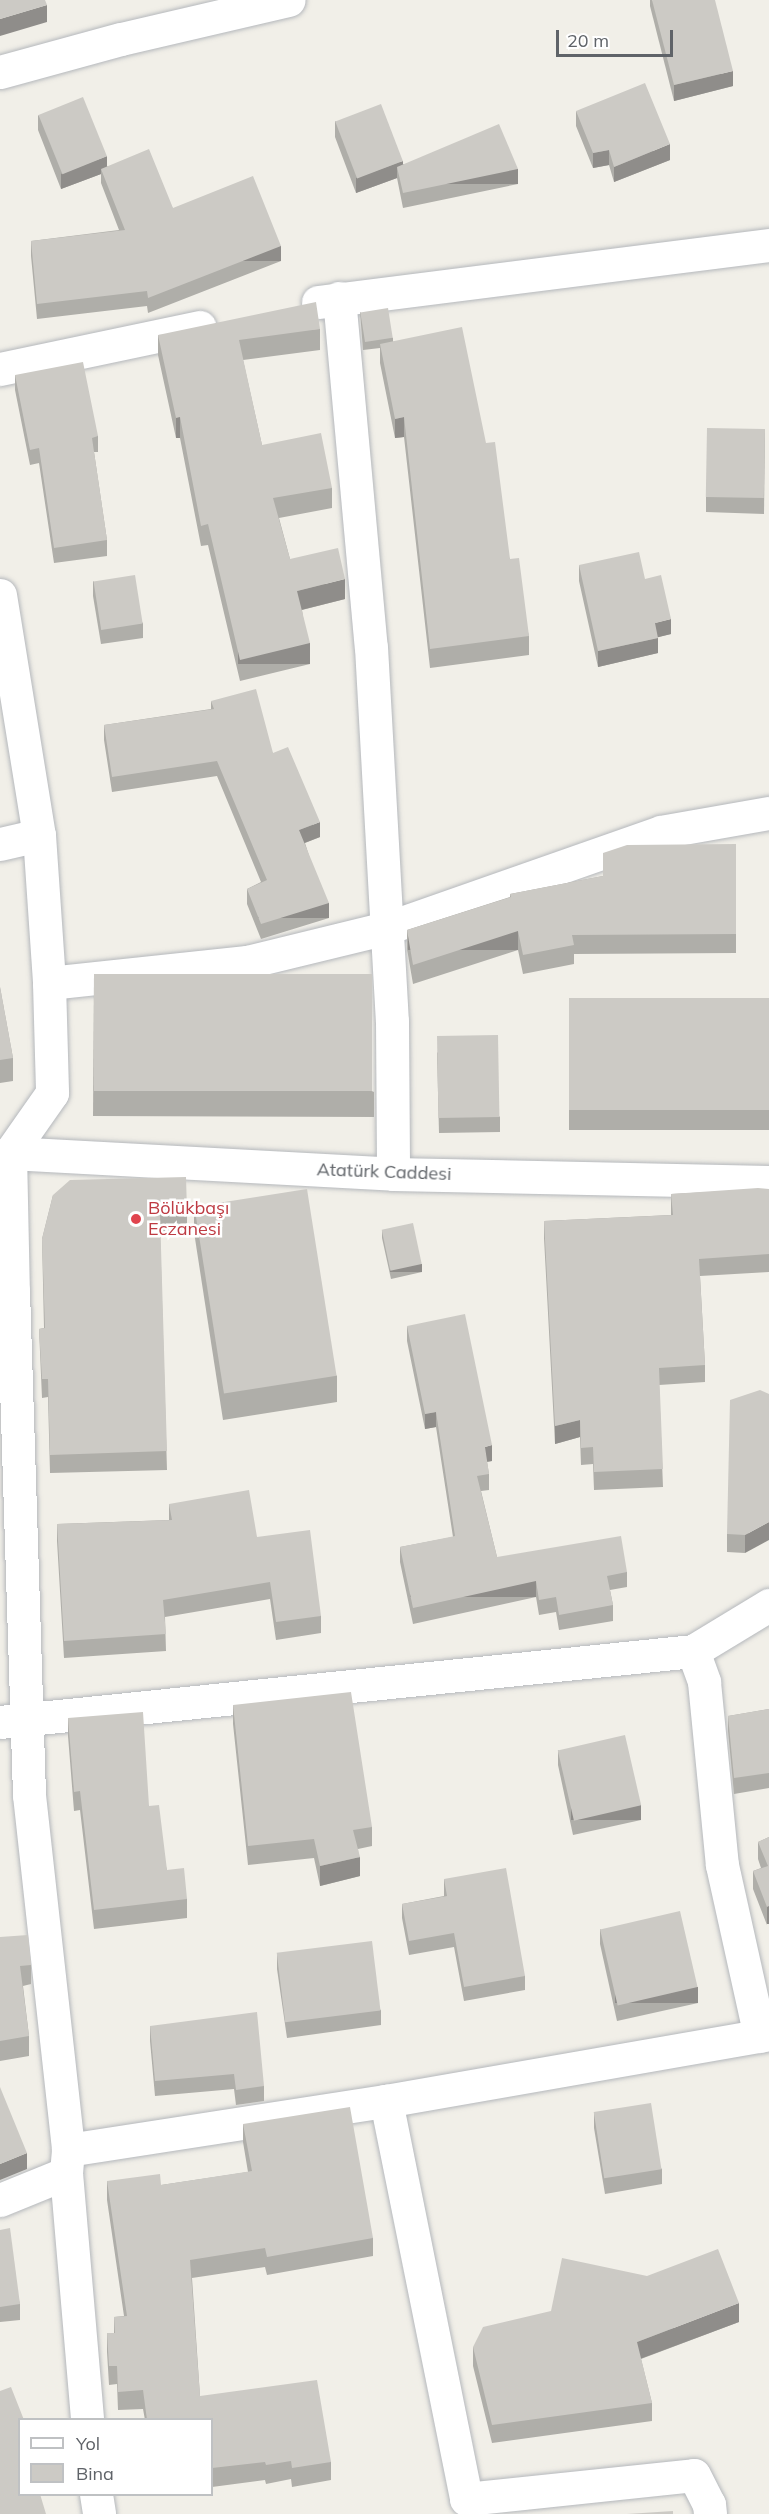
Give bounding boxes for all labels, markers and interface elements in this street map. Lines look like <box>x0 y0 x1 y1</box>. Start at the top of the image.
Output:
scale bar <box>559 18 676 56</box>
text: 20 m <box>567 29 609 52</box>
street label: Atatürk Caddesi <box>316 1159 452 1185</box>
place label: Bölükbaşı Eczanesi <box>148 1198 229 1240</box>
marker: Bölükbaşı Eczanesi <box>129 1212 143 1226</box>
legend <box>18 2418 213 2496</box>
text: Yol <box>76 2432 100 2455</box>
text: Bina <box>76 2462 114 2485</box>

